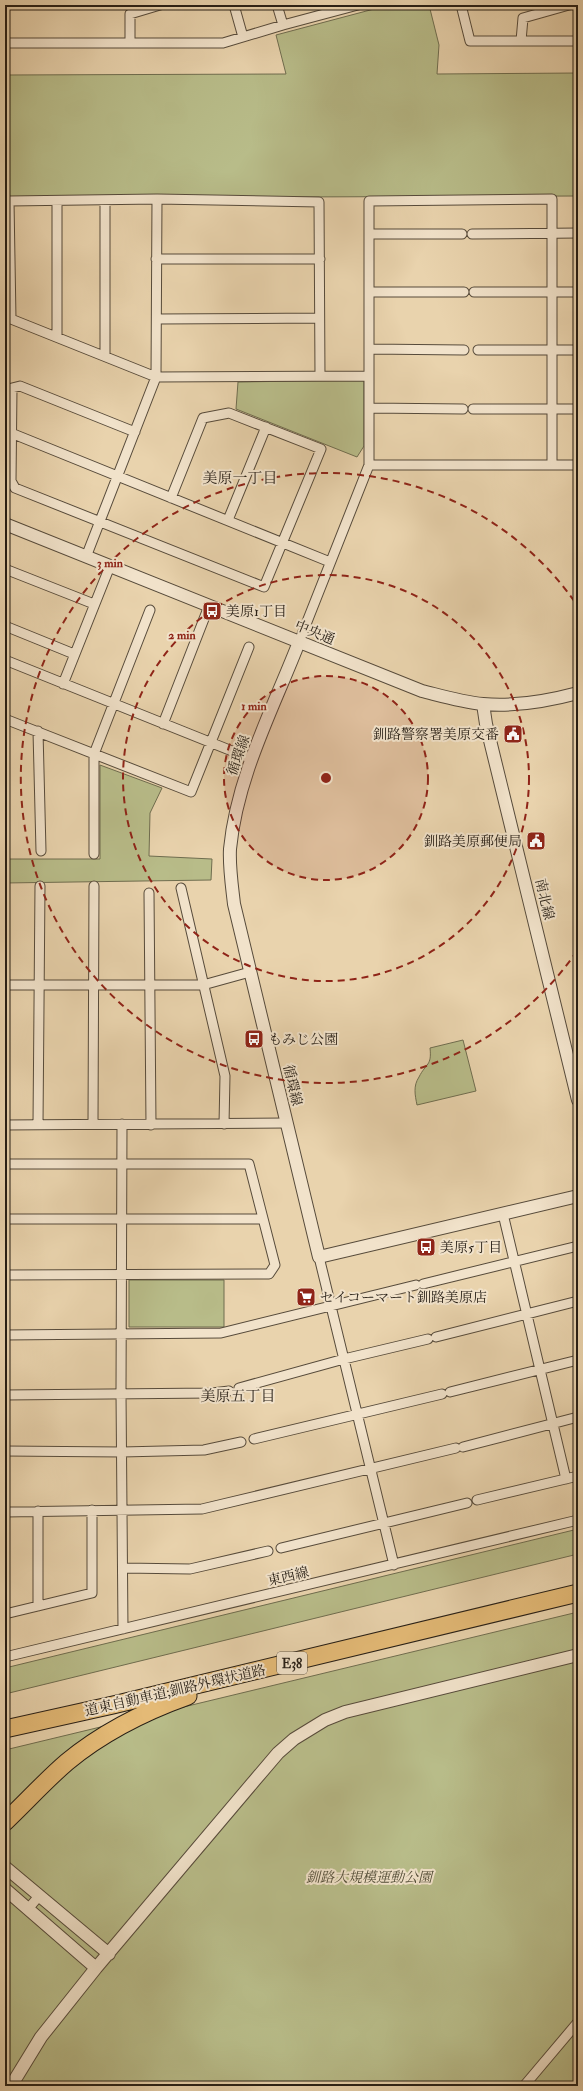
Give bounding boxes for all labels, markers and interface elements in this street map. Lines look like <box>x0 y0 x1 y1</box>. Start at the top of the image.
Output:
district label: 美原一丁目 <box>202 469 278 488</box>
text: 3 min <box>97 556 124 571</box>
bus stop icon: 美原1丁目 <box>201 600 223 622</box>
place label: 美原1丁目 <box>226 603 287 620</box>
street label: 中央通 <box>292 617 337 648</box>
text: 2 min <box>168 628 196 643</box>
text: 1 min <box>241 699 268 714</box>
public building icon: 釧路警察署美原交番 <box>502 723 524 745</box>
place label: 釧路警察署美原交番 <box>373 726 499 743</box>
street label: 循環線 <box>223 733 254 778</box>
centre of rings <box>319 771 333 785</box>
public building icon: 釧路美原郵便局 <box>525 830 547 852</box>
place label: 釧路美原郵便局 <box>424 833 522 850</box>
street label: 南北線 <box>532 877 558 921</box>
bus stop icon: もみじ公園 <box>243 1028 265 1050</box>
place label: もみじ公園 <box>268 1031 338 1048</box>
street label: 循環線 <box>280 1063 306 1107</box>
bus stop icon: 美原5丁目 <box>415 1236 437 1258</box>
place label: 美原5丁目 <box>440 1239 502 1256</box>
supermarket icon: セイコーマート釧路美原店 <box>295 1286 317 1308</box>
place label: セイコーマート釧路美原店 <box>320 1289 487 1306</box>
district label: 美原五丁目 <box>200 1387 276 1406</box>
street label: 東西線 <box>266 1563 310 1589</box>
road number: E38 <box>277 1652 307 1674</box>
street label: 道東自動車道;釧路外環状道路 <box>83 1661 267 1720</box>
park label: 釧路大規模運動公園 <box>306 1869 434 1886</box>

